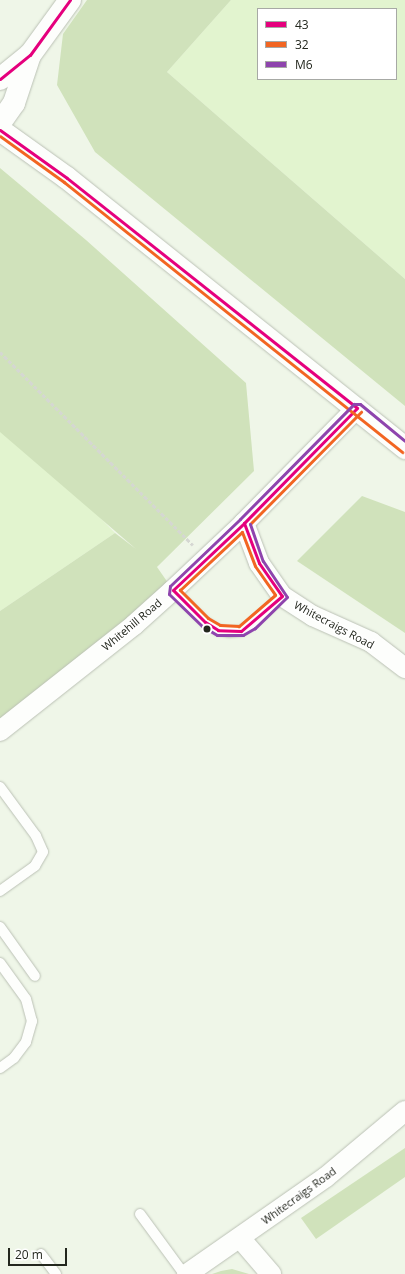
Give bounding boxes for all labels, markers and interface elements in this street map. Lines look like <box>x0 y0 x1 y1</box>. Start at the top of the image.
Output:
legend <box>257 8 397 80</box>
text: 43 <box>295 16 309 33</box>
text: 32 <box>295 36 309 53</box>
text: M6 <box>295 56 313 73</box>
street label: Whitehill Road <box>99 596 165 654</box>
street label: Whitecraigs Road <box>292 598 376 652</box>
unlabelled marker <box>202 624 212 634</box>
street label: Whitecraigs Road <box>259 1165 339 1227</box>
scale bar <box>10 1240 69 1266</box>
text: 20 m <box>15 1246 43 1263</box>

